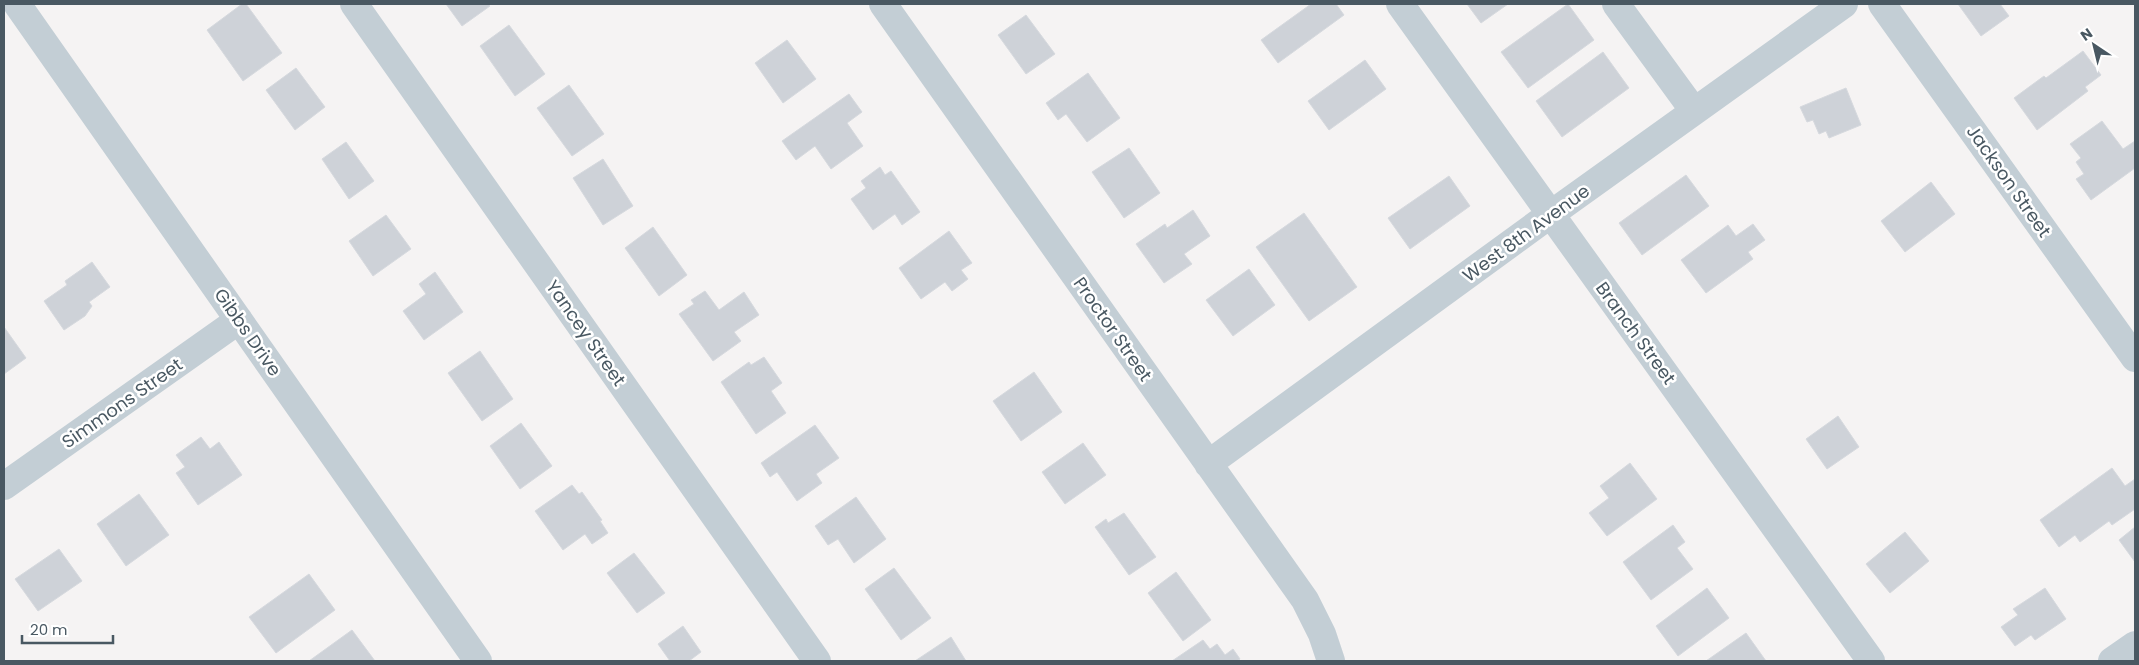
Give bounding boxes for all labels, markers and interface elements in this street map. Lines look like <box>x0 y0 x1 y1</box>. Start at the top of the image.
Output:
north arrow <box>2069 20 2119 70</box>
text: N <box>2076 23 2097 46</box>
street label: Jackson Street <box>1961 120 2057 242</box>
street label: West 8th Avenue <box>1457 178 1595 288</box>
street label: Proctor Street <box>1068 272 1158 386</box>
street label: Yancey Street <box>540 275 632 391</box>
street label: Branch Street <box>1590 277 1682 389</box>
street label: Gibbs Drive <box>208 283 288 381</box>
street label: Simmons Street <box>57 352 187 454</box>
scale bar <box>22 612 114 644</box>
text: 20 m <box>30 619 68 640</box>

